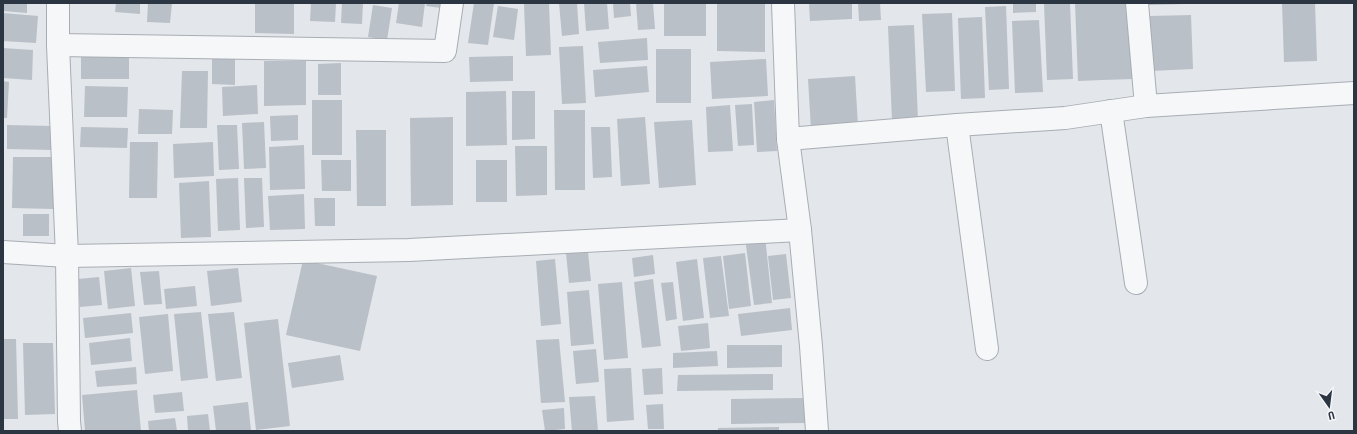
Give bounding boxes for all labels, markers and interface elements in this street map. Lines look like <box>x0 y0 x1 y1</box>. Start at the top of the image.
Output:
north arrow <box>1309 386 1349 426</box>
text: U <box>1327 408 1336 422</box>

